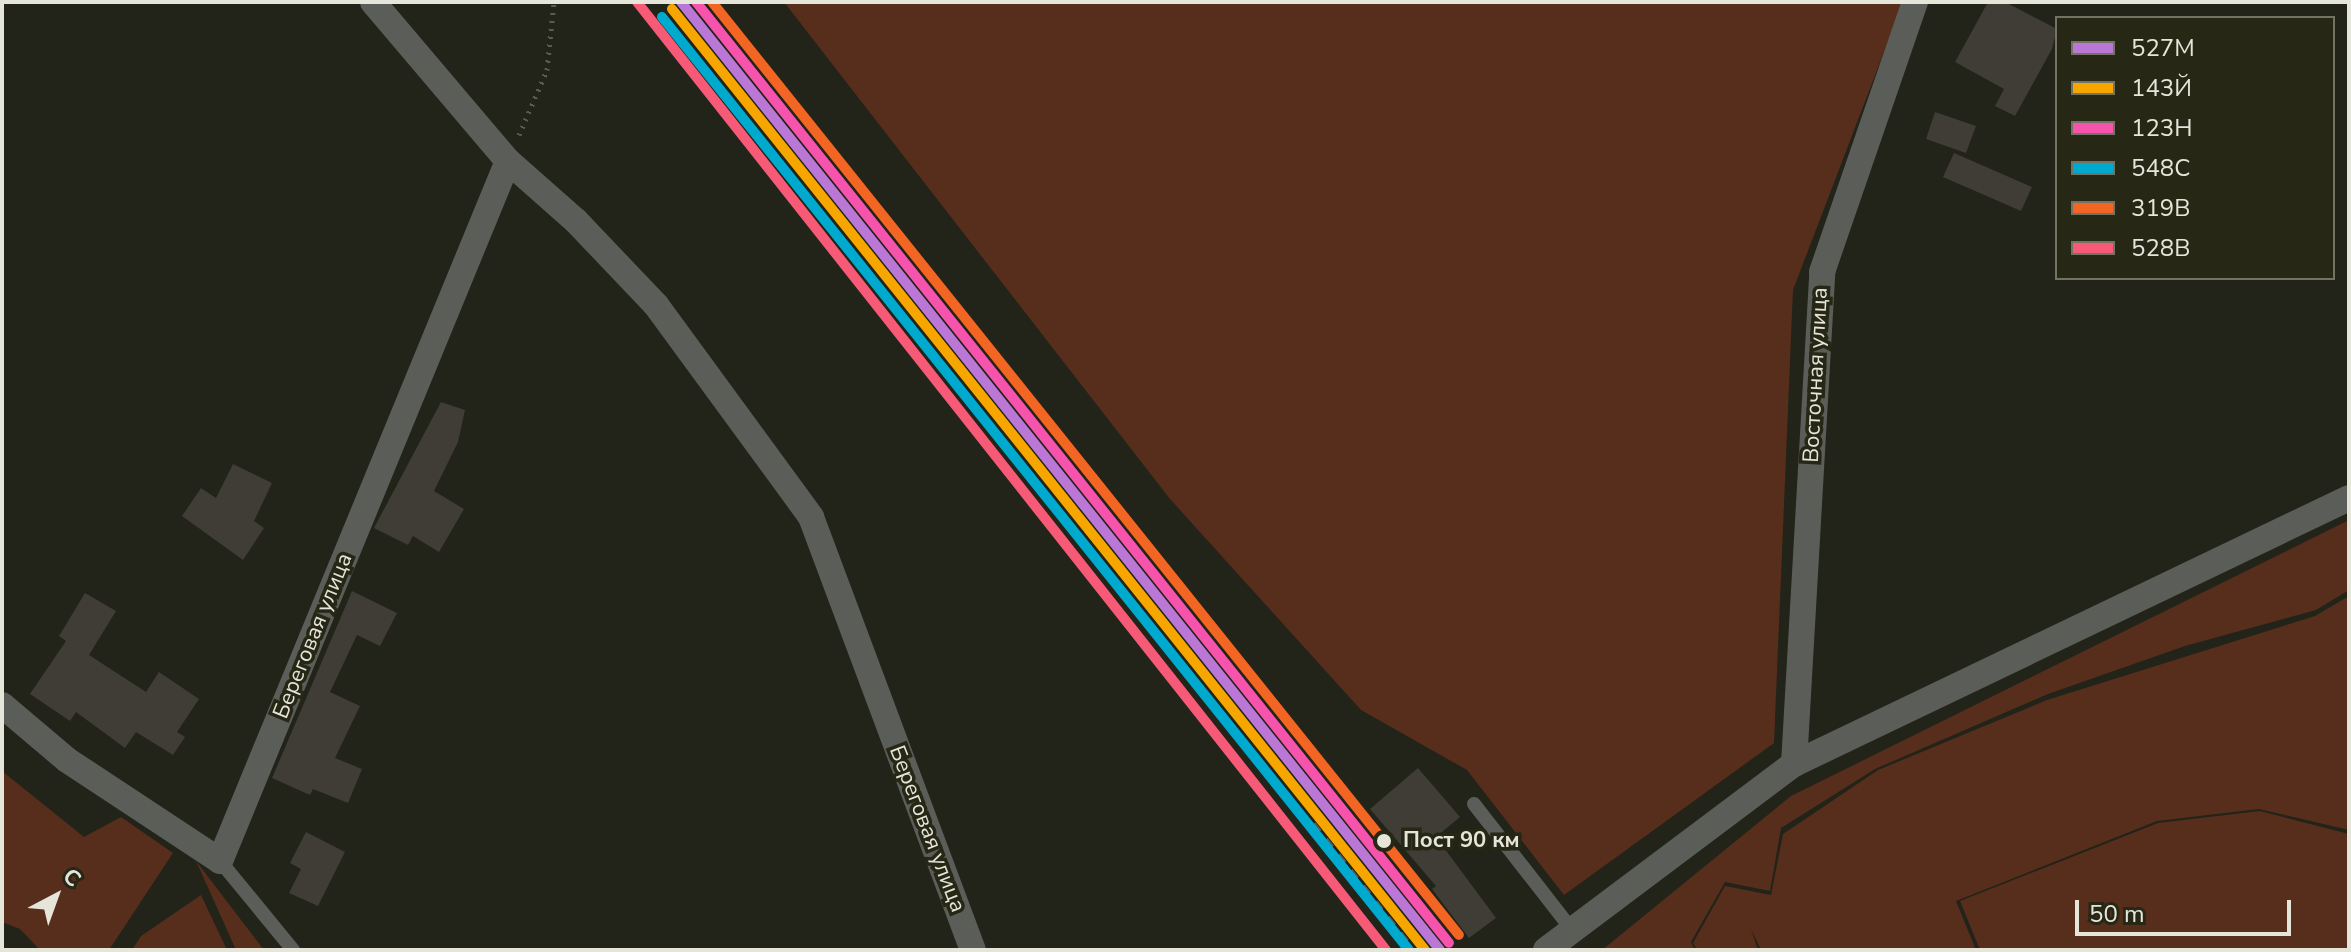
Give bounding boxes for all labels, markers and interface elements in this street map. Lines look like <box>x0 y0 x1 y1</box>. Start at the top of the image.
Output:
legend <box>2055 16 2335 280</box>
text: 527М <box>2131 32 2195 64</box>
text: 143Й <box>2131 72 2192 104</box>
text: 123Н <box>2131 112 2192 144</box>
text: 548С <box>2131 152 2190 184</box>
text: 319В <box>2131 192 2190 224</box>
text: 528В <box>2131 232 2190 264</box>
street label: Восточная улица <box>1798 287 1834 463</box>
street label: Береговая улица <box>268 549 358 723</box>
street label: Береговая улица <box>883 742 971 916</box>
place label: Пост 90 км <box>1403 828 1520 854</box>
marker: Пост 90 км <box>1372 829 1396 853</box>
north arrow <box>16 856 96 936</box>
text: С <box>56 862 87 894</box>
scale bar <box>2079 884 2295 934</box>
text: 50 m <box>2089 898 2145 930</box>

